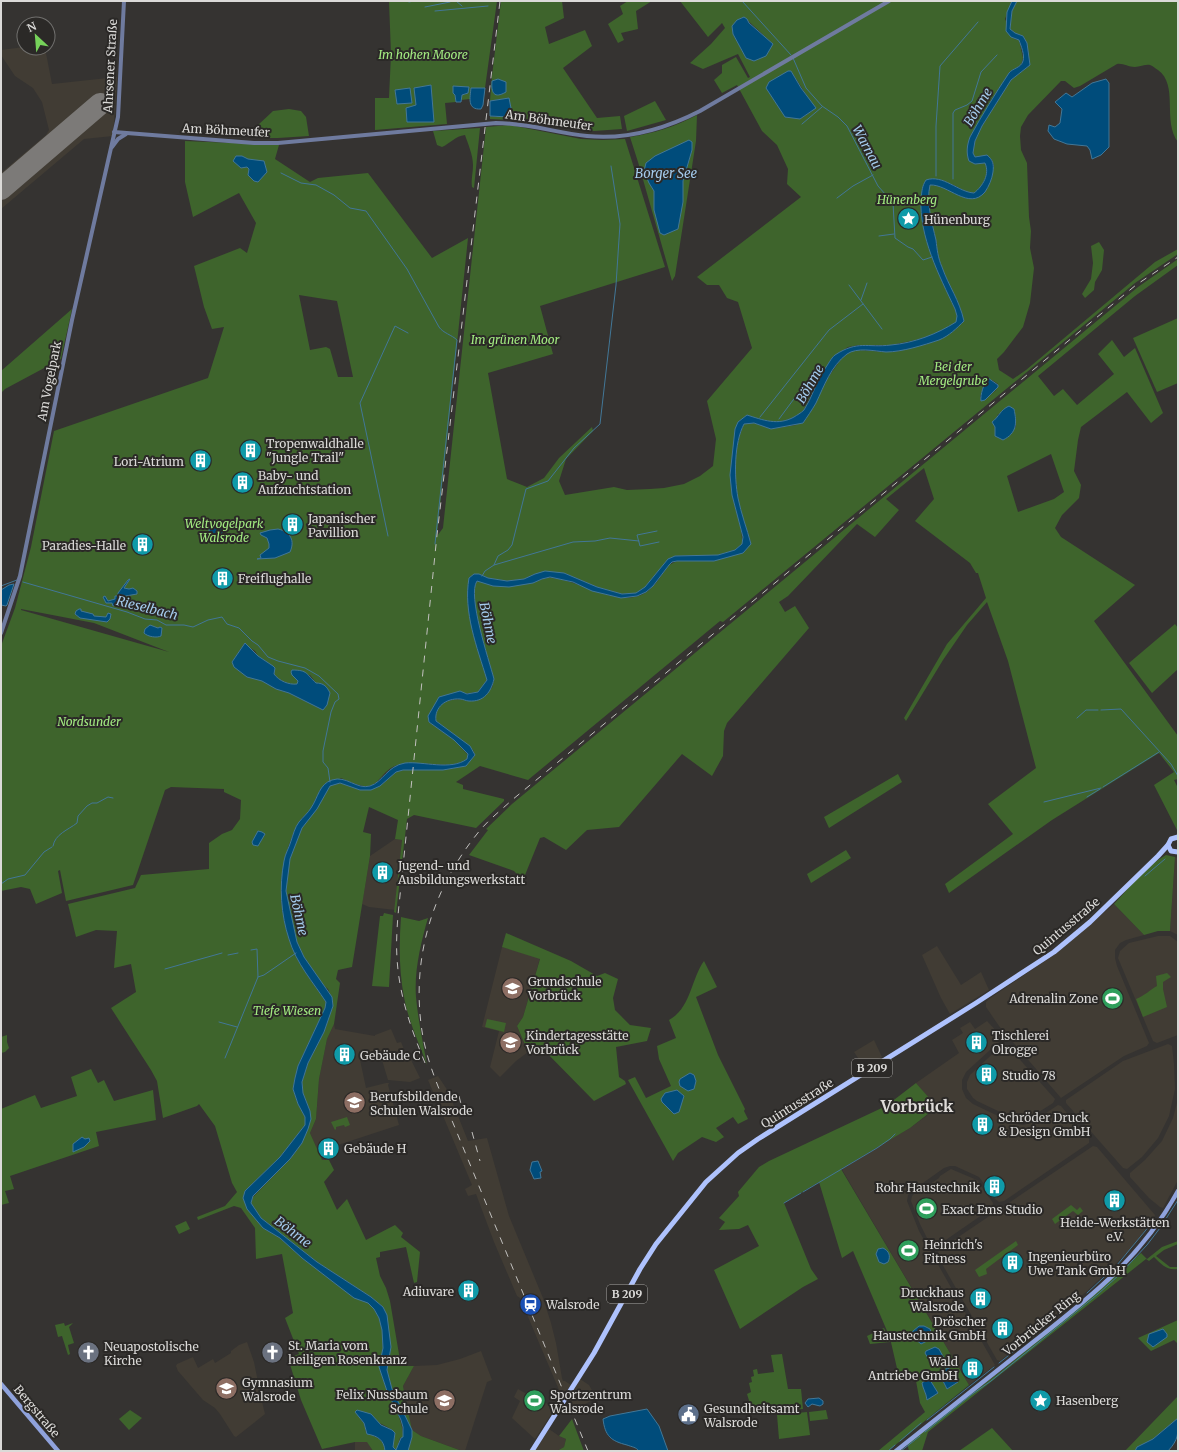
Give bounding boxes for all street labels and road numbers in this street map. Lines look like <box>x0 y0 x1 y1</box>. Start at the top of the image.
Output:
street label: Ahrsener Straße <box>100 19 120 114</box>
street label: Am Böhmeufer <box>503 106 594 134</box>
street label: Am Böhmeufer <box>181 120 271 140</box>
street label: Am Vogelpark <box>34 339 64 423</box>
street label: Quintusstraße <box>1030 894 1102 958</box>
road number: B 209 <box>852 1059 892 1077</box>
street label: Quintusstraße <box>758 1075 836 1131</box>
road number: B 209 <box>607 1285 647 1303</box>
street label: Vorbrücker Ring <box>999 1287 1083 1359</box>
street label: Bergstraße <box>11 1382 63 1440</box>

